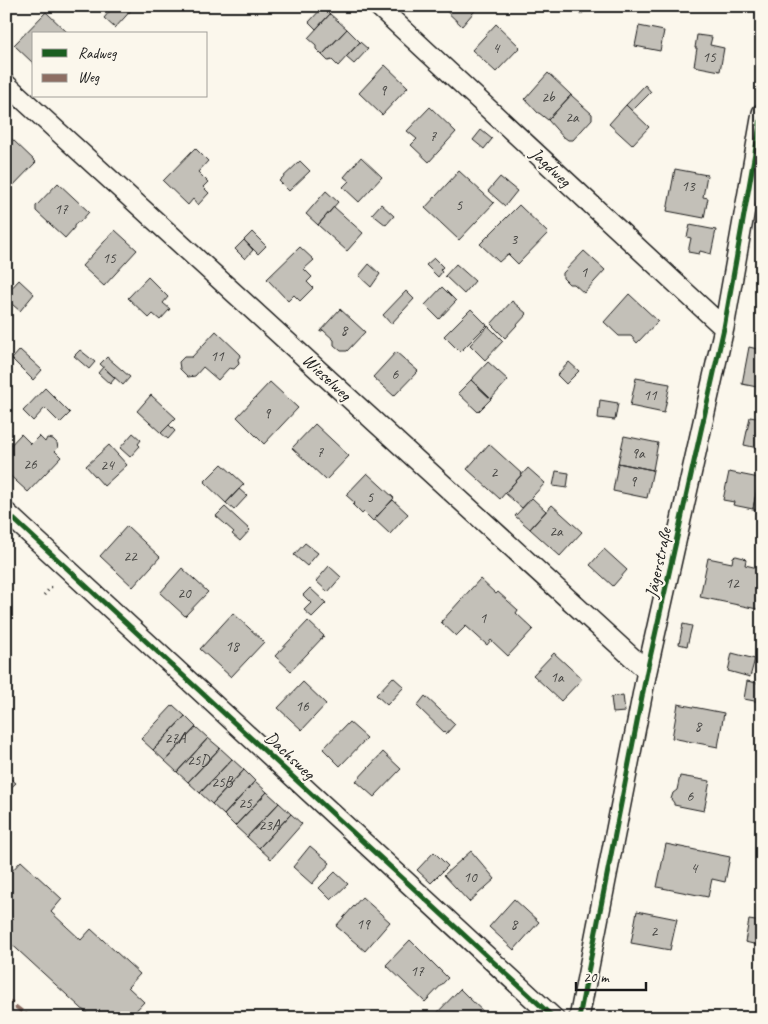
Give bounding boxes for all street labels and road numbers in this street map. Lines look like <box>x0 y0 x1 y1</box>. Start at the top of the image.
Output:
street label: Jagdweg <box>525 142 577 193</box>
street label: Wieselweg <box>298 349 357 406</box>
street label: Jägerstraße <box>640 525 676 601</box>
street label: Dachsweg <box>260 726 321 785</box>

